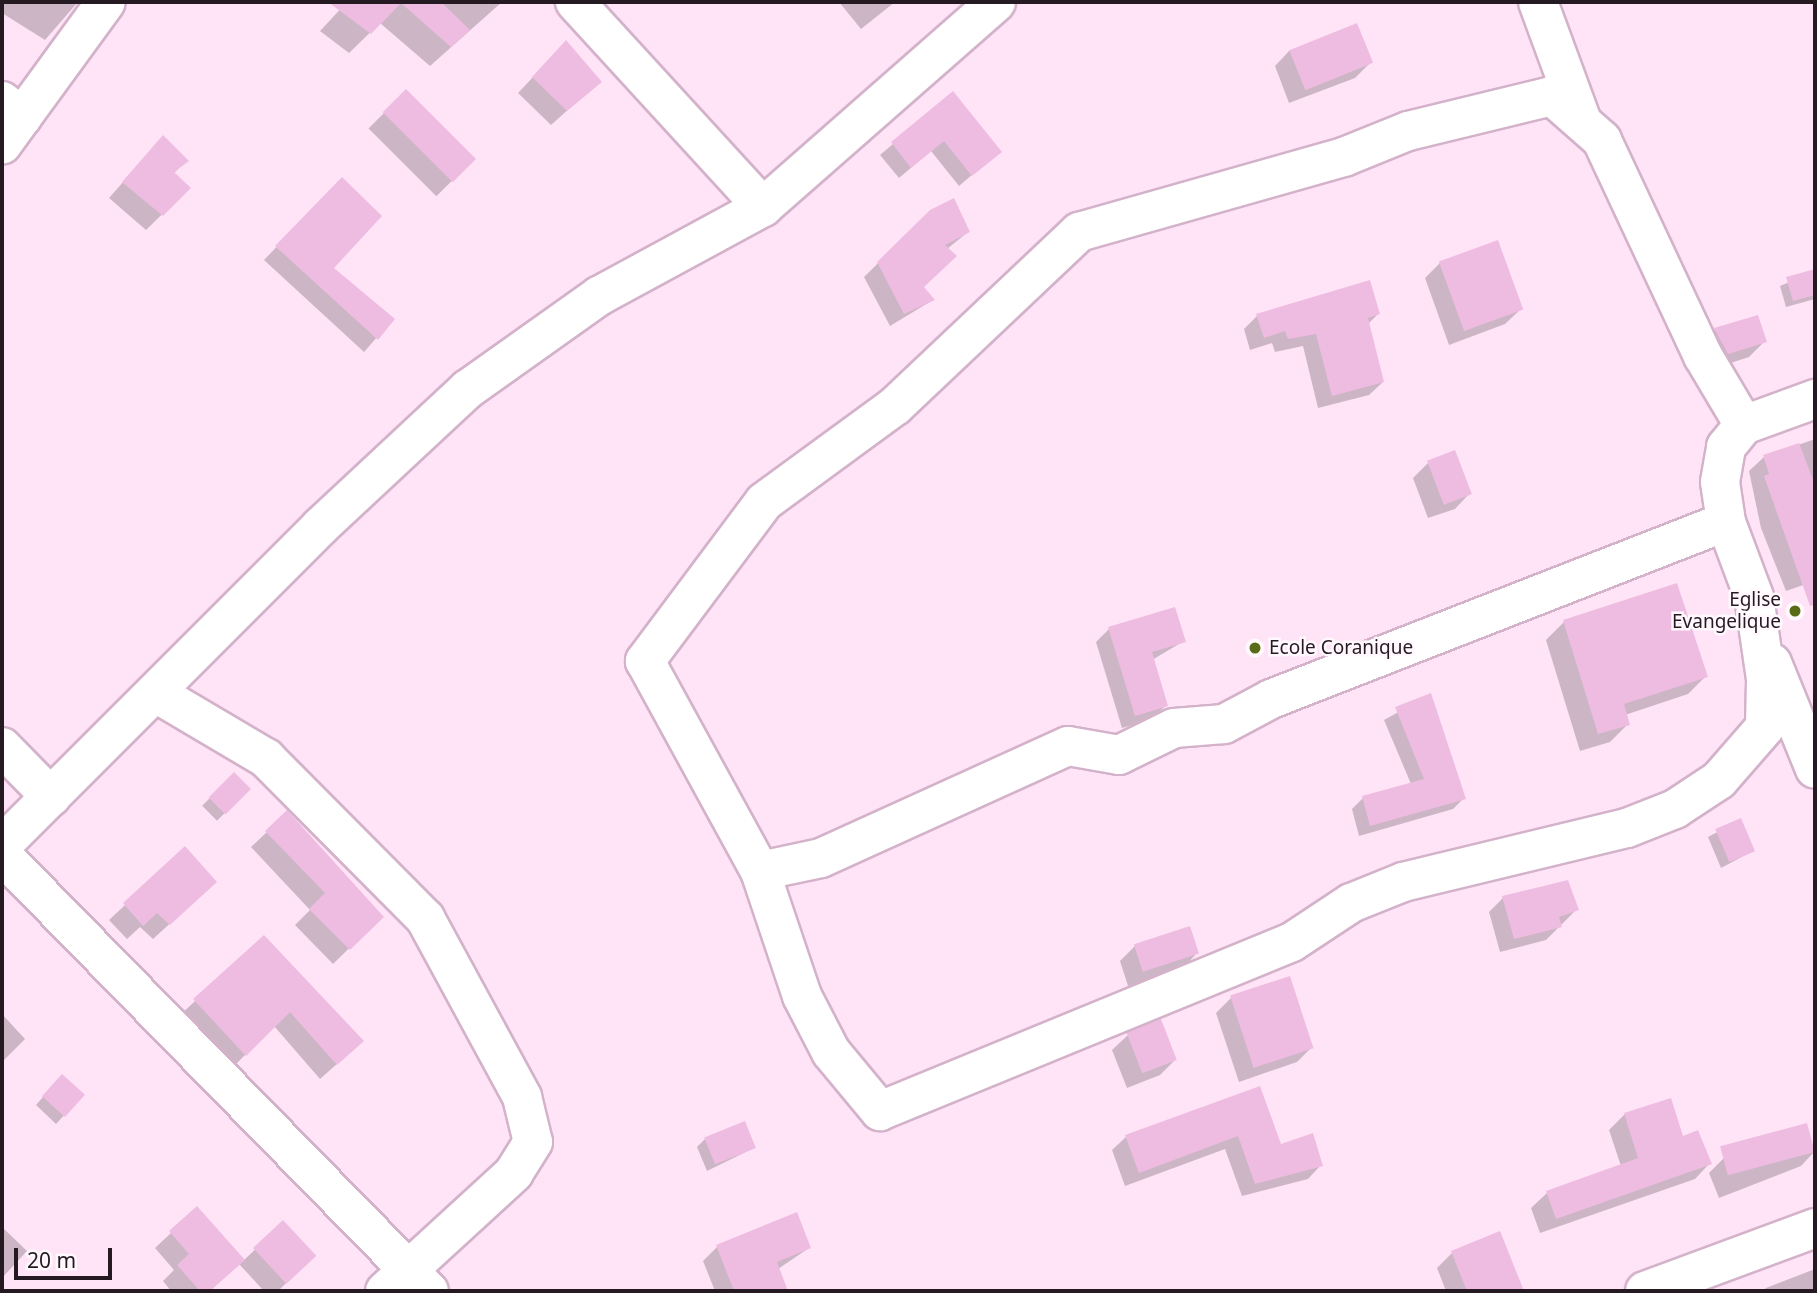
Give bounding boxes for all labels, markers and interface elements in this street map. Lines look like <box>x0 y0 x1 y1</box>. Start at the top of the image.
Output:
place label: Eglise Evangelique <box>1672 589 1781 633</box>
marker: Eglise Evangelique <box>1787 603 1803 619</box>
place label: Ecole Coranique <box>1269 637 1413 659</box>
marker: Ecole Coranique <box>1247 640 1263 656</box>
scale bar <box>18 1234 116 1278</box>
text: 20 m <box>27 1246 76 1274</box>

